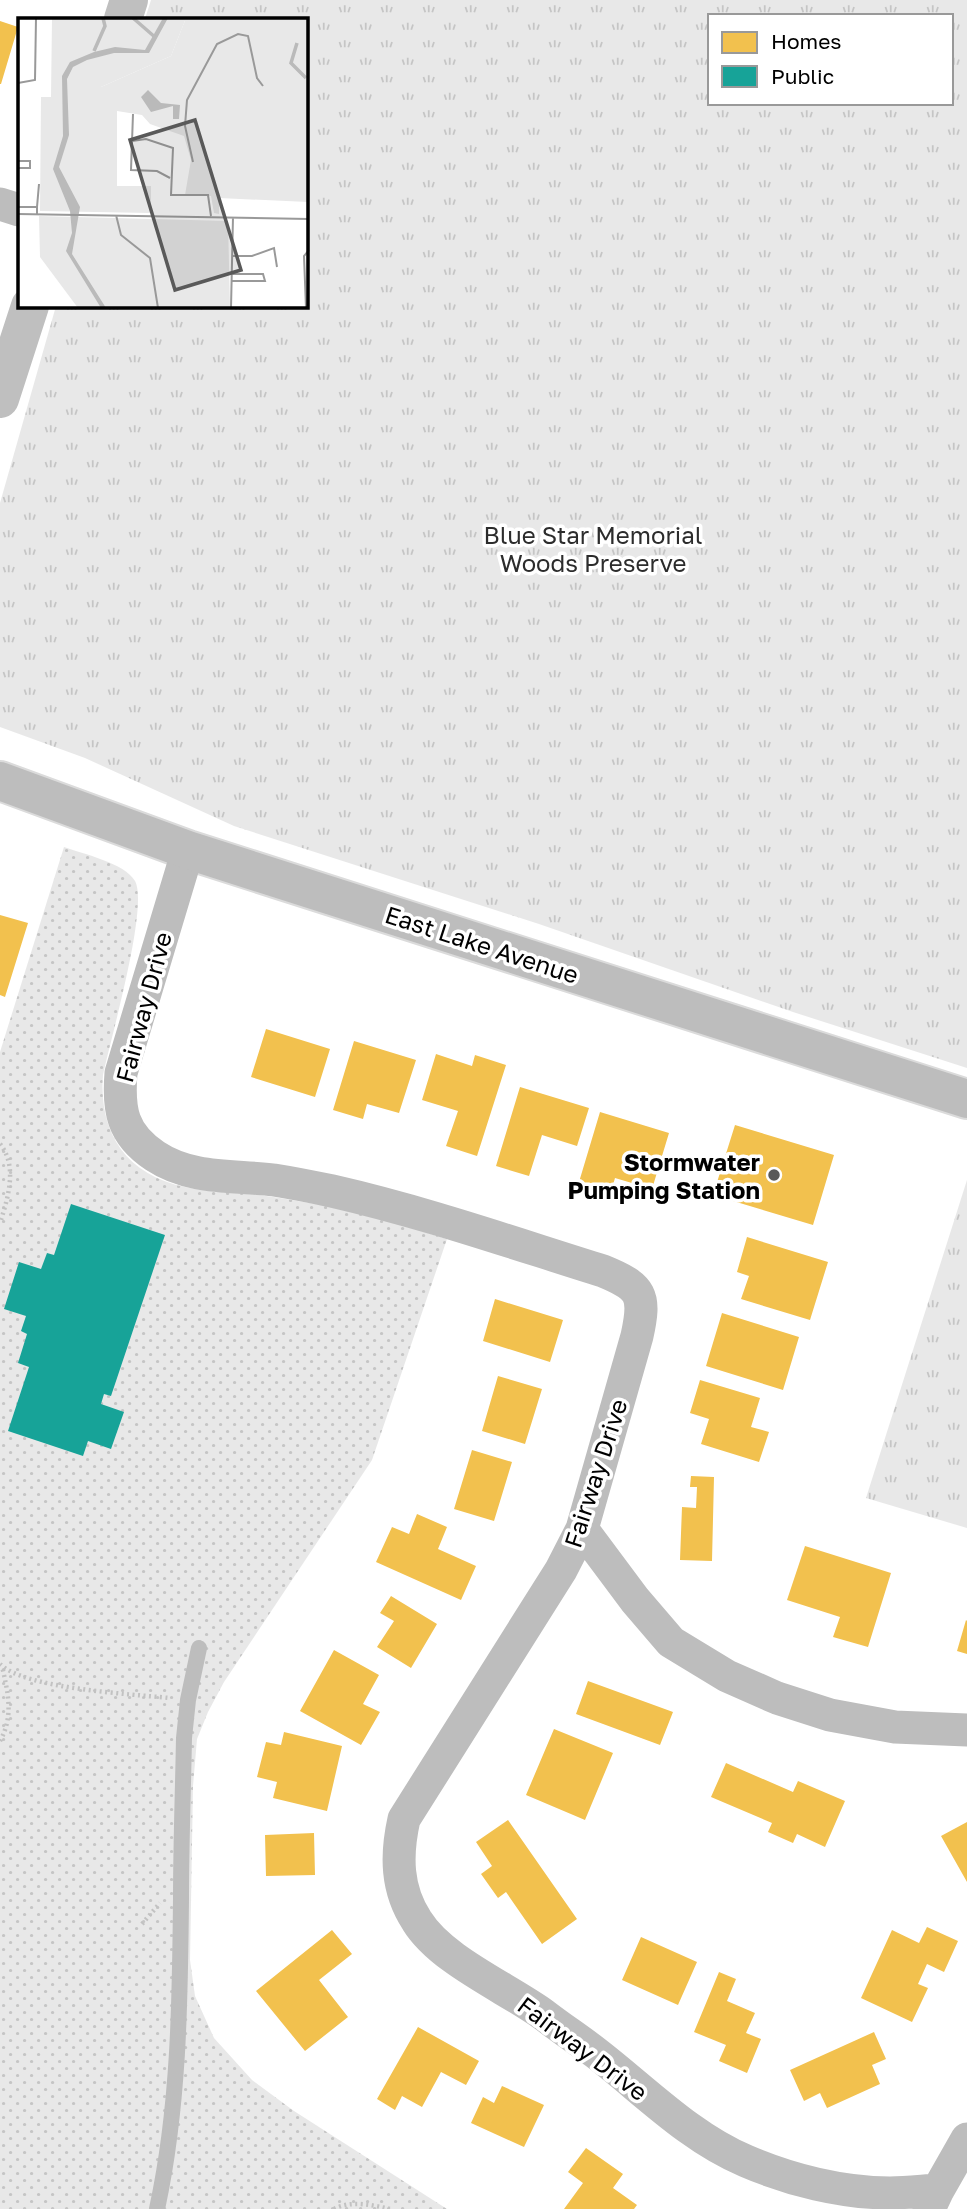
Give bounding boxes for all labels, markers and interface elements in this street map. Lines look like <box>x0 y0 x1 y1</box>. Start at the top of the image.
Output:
legend <box>708 14 953 105</box>
inset map <box>18 18 308 308</box>
text: Homes <box>771 28 841 54</box>
text: Public <box>771 63 834 89</box>
park label: Blue Star Memorial Woods Preserve <box>484 520 702 577</box>
street label: East Lake Avenue <box>382 899 582 989</box>
street label: Fairway Drive <box>109 929 177 1085</box>
place label: Stormwater Pumping Station <box>568 1147 760 1204</box>
marker: Stormwater Pumping Station <box>766 1167 782 1183</box>
street label: Fairway Drive <box>557 1395 633 1551</box>
street label: Fairway Drive <box>513 1990 653 2106</box>

